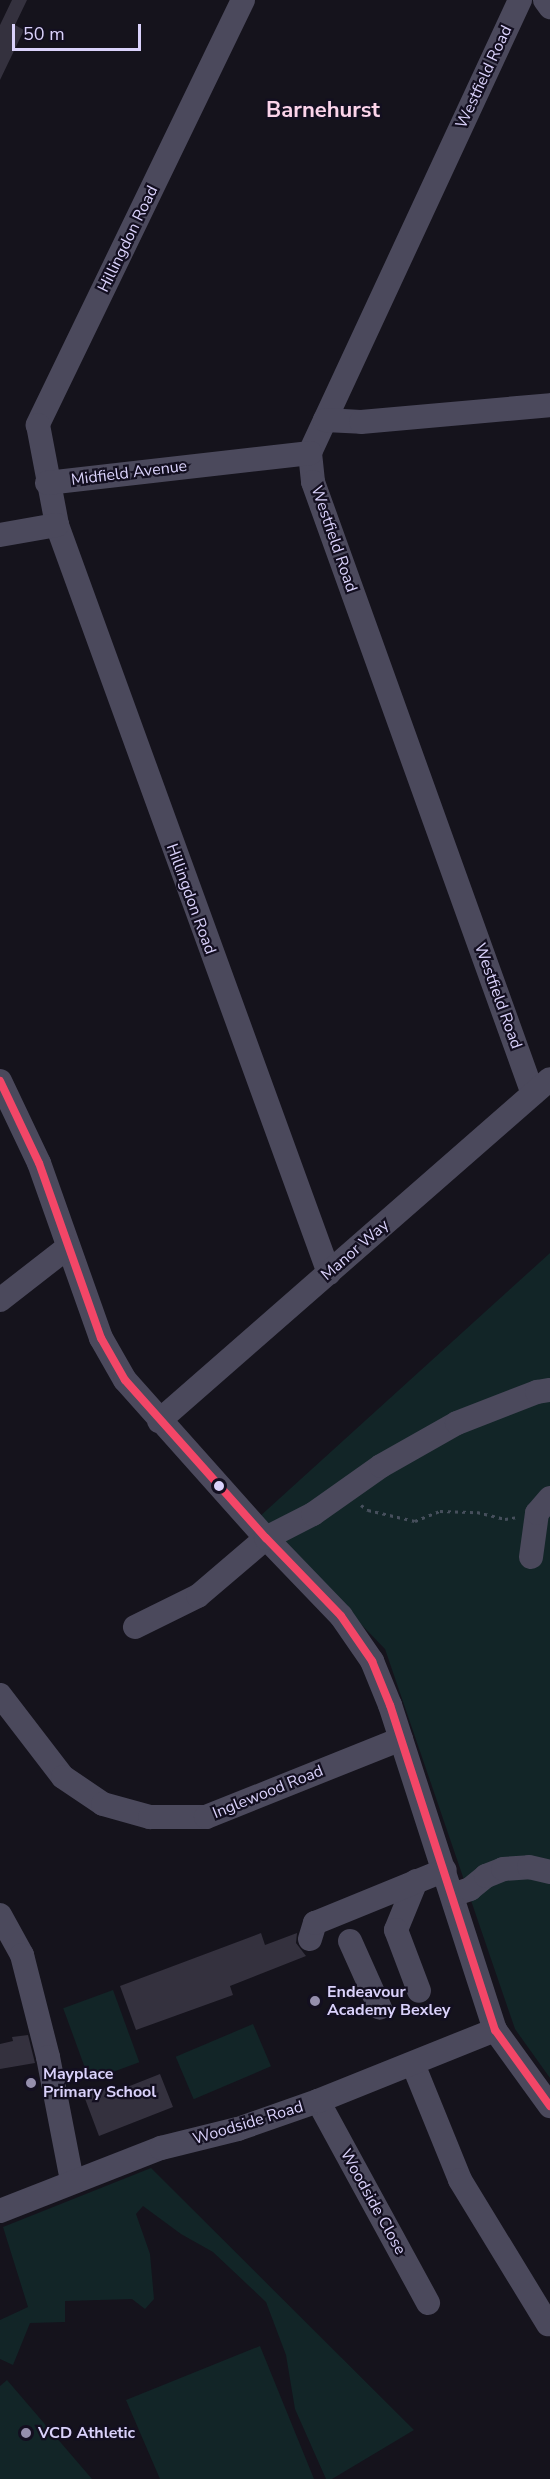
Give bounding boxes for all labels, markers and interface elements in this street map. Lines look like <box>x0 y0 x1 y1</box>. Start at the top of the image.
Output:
scale bar <box>15 12 144 50</box>
text: 50 m <box>23 22 65 46</box>
street label: Westfield Road <box>452 23 516 131</box>
district label: Barnehurst <box>266 98 380 124</box>
street label: Hillingdon Road <box>94 183 162 295</box>
street label: Midfield Avenue <box>70 456 188 490</box>
street label: Westfield Road <box>307 483 361 595</box>
street label: Hillingdon Road <box>162 841 220 957</box>
street label: Westfield Road <box>470 940 526 1052</box>
street label: Manor Way <box>317 1215 393 1285</box>
unlabelled marker <box>213 1480 225 1492</box>
street label: Inglewood Road <box>210 1761 326 1823</box>
place label: Endeavour Academy Bexley <box>327 1982 450 2020</box>
marker: Endeavour Academy Bexley <box>308 1994 322 2008</box>
place label: Mayplace Primary School <box>43 2064 156 2102</box>
marker: Mayplace Primary School <box>24 2076 38 2090</box>
street label: Woodside Road <box>191 2097 305 2149</box>
street label: Woodside Close <box>336 2146 410 2258</box>
place label: VCD Athletic <box>38 2423 135 2443</box>
marker: VCD Athletic <box>19 2426 33 2440</box>

